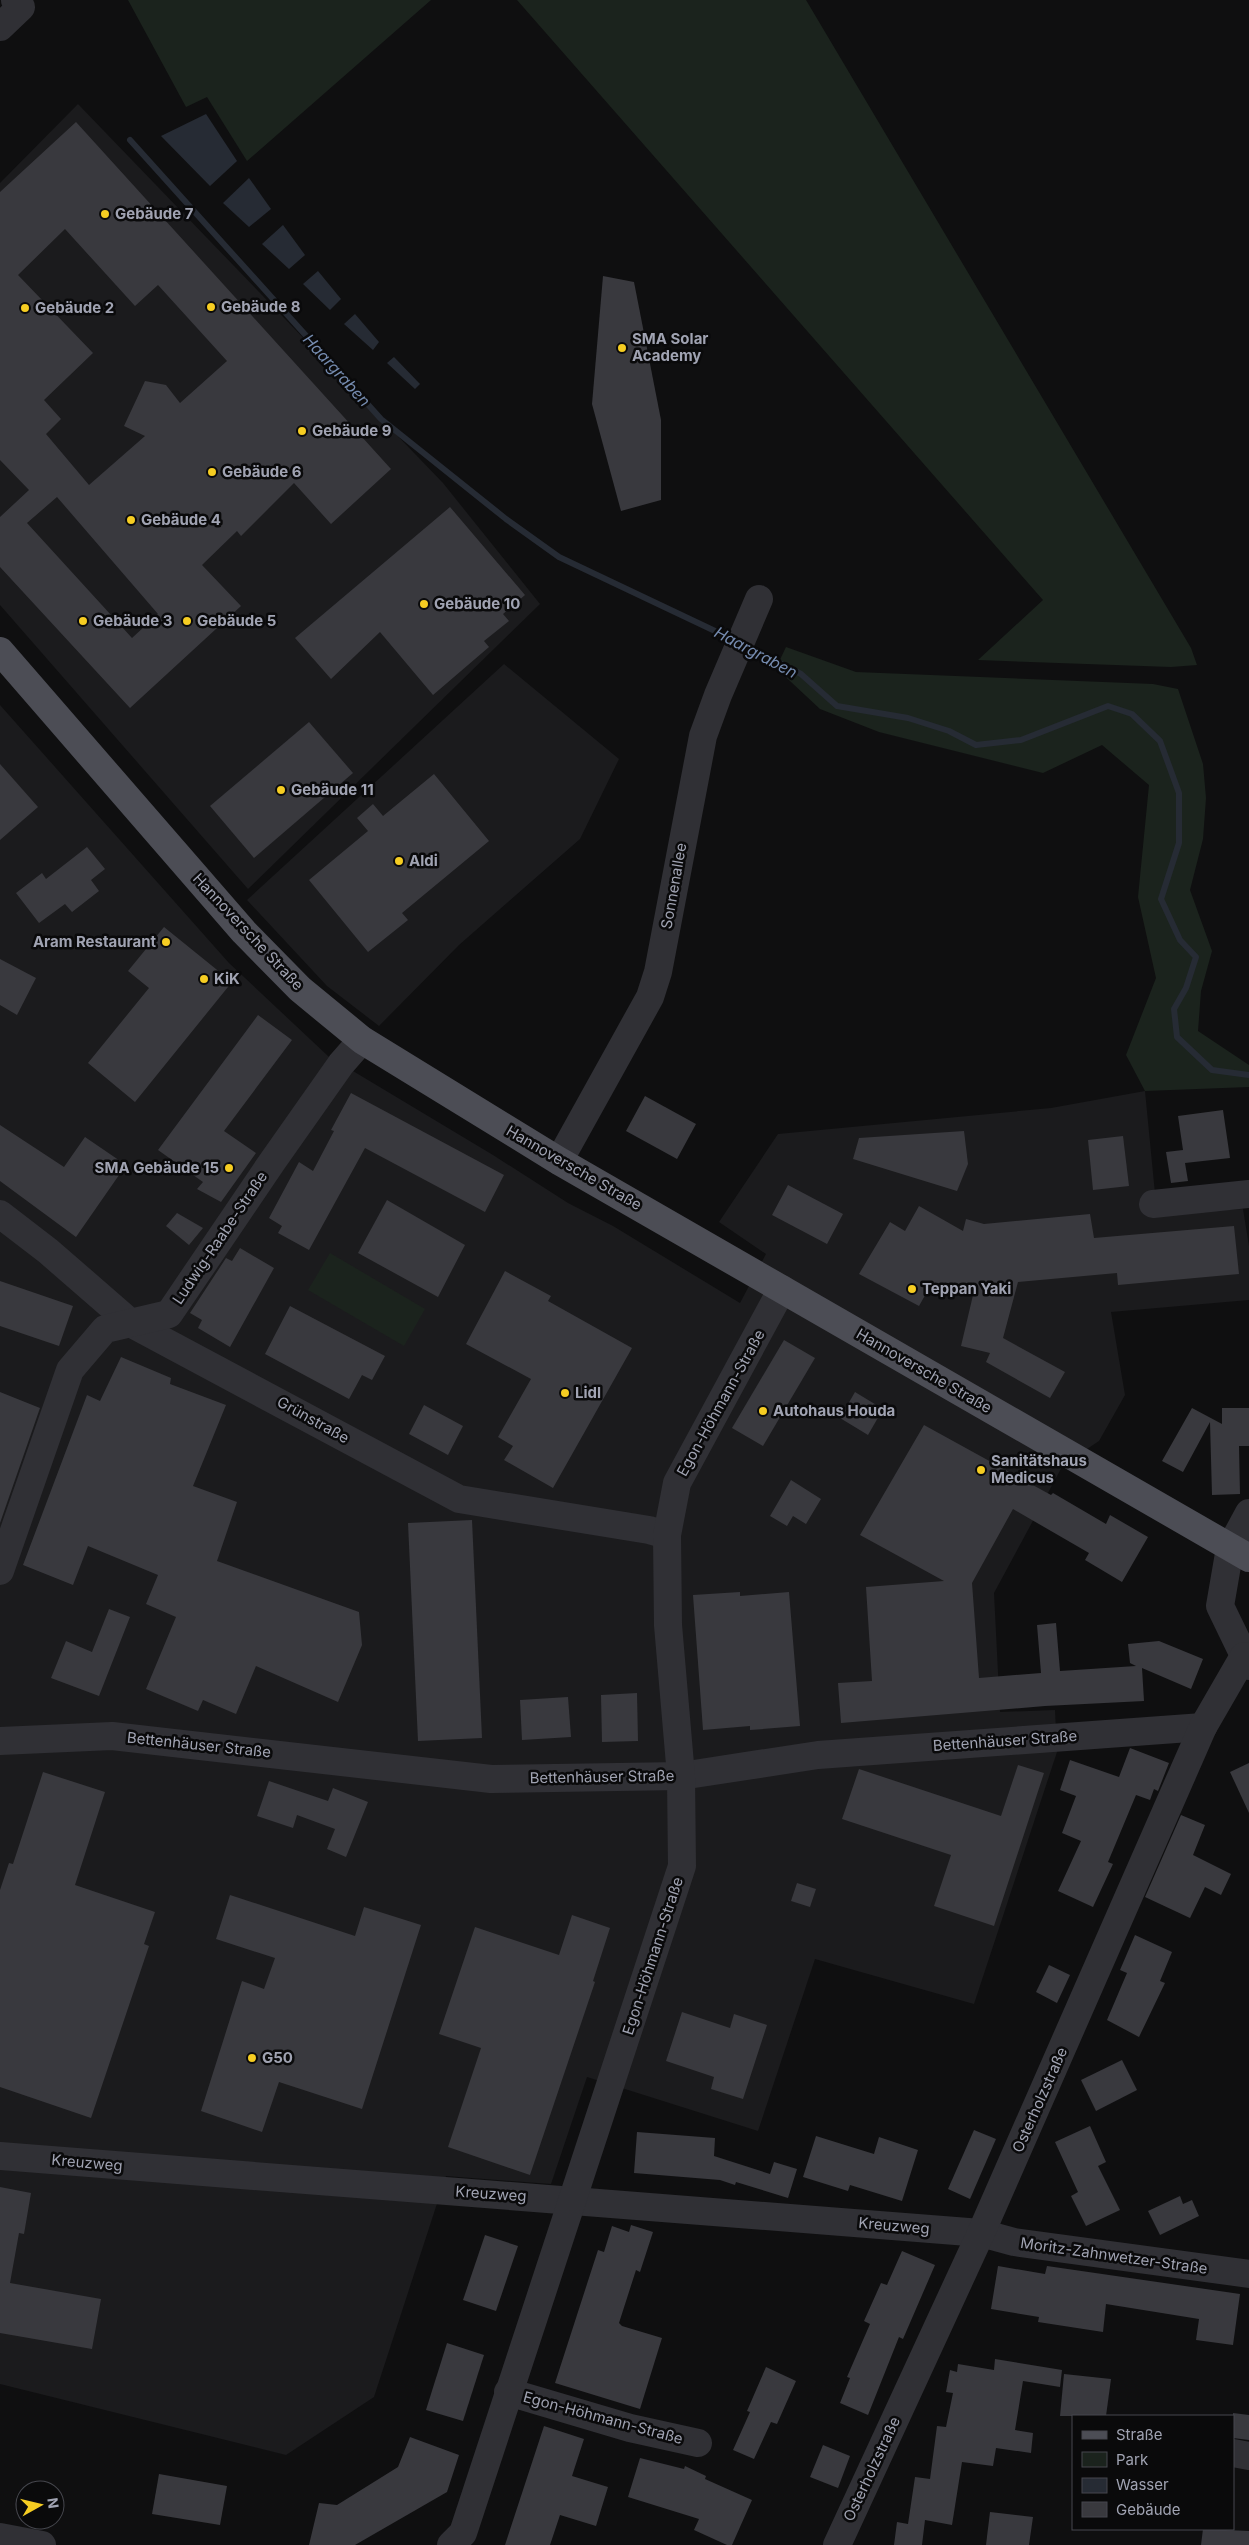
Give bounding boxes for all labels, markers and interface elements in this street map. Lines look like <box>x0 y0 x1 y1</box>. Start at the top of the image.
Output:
place label: Gebäude 7 <box>115 204 194 223</box>
marker: Gebäude 7 <box>99 208 111 220</box>
place label: Gebäude 8 <box>221 297 301 316</box>
place label: Gebäude 2 <box>35 298 114 317</box>
marker: Gebäude 8 <box>205 301 217 313</box>
marker: Gebäude 2 <box>19 302 31 314</box>
water label: Haargraben <box>299 329 375 411</box>
place label: SMA Solar Academy <box>632 329 708 365</box>
marker: SMA Solar Academy <box>616 342 628 354</box>
place label: Gebäude 9 <box>312 421 392 440</box>
marker: Gebäude 9 <box>296 425 308 437</box>
place label: Gebäude 6 <box>222 462 302 481</box>
marker: Gebäude 6 <box>206 466 218 478</box>
place label: Gebäude 4 <box>141 510 221 529</box>
marker: Gebäude 4 <box>125 514 137 526</box>
place label: Gebäude 10 <box>434 594 520 613</box>
marker: Gebäude 10 <box>418 598 430 610</box>
place label: Gebäude 3 <box>93 611 172 630</box>
place label: Gebäude 5 <box>197 611 276 630</box>
marker: Gebäude 3 <box>77 615 89 627</box>
marker: Gebäude 5 <box>181 615 193 627</box>
water label: Haargraben <box>711 622 801 682</box>
place label: Gebäude 11 <box>291 780 374 799</box>
marker: Gebäude 11 <box>275 784 287 796</box>
street label: Sonnenallee <box>657 841 690 930</box>
place label: Aldi <box>409 851 438 870</box>
marker: Aldi <box>393 855 405 867</box>
street label: Hannoversche Straße <box>189 869 308 994</box>
place label: Aram Restaurant <box>33 932 156 951</box>
marker: Aram Restaurant <box>160 936 172 948</box>
place label: KiK <box>214 969 240 988</box>
marker: KiK <box>198 973 210 985</box>
street label: Hannoversche Straße <box>503 1121 645 1214</box>
place label: SMA Gebäude 15 <box>95 1158 219 1177</box>
marker: SMA Gebäude 15 <box>223 1162 235 1174</box>
street label: Ludwig-Raabe-Straße <box>168 1168 271 1308</box>
place label: Teppan Yaki <box>922 1279 1011 1298</box>
marker: Teppan Yaki <box>906 1283 918 1295</box>
street label: Hannoversche Straße <box>853 1324 995 1417</box>
street label: Egon-Höhmann-Straße <box>672 1326 769 1479</box>
place label: Lidl <box>575 1383 601 1402</box>
marker: Lidl <box>559 1387 571 1399</box>
street label: Grünstraße <box>274 1392 353 1447</box>
place label: Autohaus Houda <box>773 1401 895 1420</box>
marker: Autohaus Houda <box>757 1405 769 1417</box>
place label: Sanitätshaus Medicus <box>991 1451 1087 1487</box>
marker: Sanitätshaus Medicus <box>975 1464 987 1476</box>
street label: Bettenhäuser Straße <box>932 1726 1078 1755</box>
street label: Bettenhäuser Straße <box>126 1727 272 1762</box>
street label: Bettenhäuser Straße <box>529 1766 675 1787</box>
street label: Egon-Höhmann-Straße <box>618 1875 687 2037</box>
street label: Osterholzstraße <box>1008 2044 1071 2155</box>
place label: G50 <box>262 2048 293 2067</box>
marker: G50 <box>246 2052 258 2064</box>
street label: Kreuzweg <box>51 2150 123 2175</box>
street label: Kreuzweg <box>455 2182 527 2205</box>
street label: Kreuzweg <box>858 2213 930 2238</box>
street label: Moritz-Zahnwetzer-Straße <box>1019 2233 1209 2278</box>
street label: Egon-Höhmann-Straße <box>521 2387 685 2448</box>
street label: Osterholzstraße <box>839 2413 904 2524</box>
legend <box>1072 2415 1234 2530</box>
text: Straße <box>1116 2425 1163 2444</box>
text: Park <box>1116 2450 1149 2469</box>
text: Wasser <box>1116 2475 1169 2494</box>
north arrow <box>15 2480 65 2530</box>
text: N <box>44 2497 63 2510</box>
text: Gebäude <box>1116 2500 1181 2519</box>

